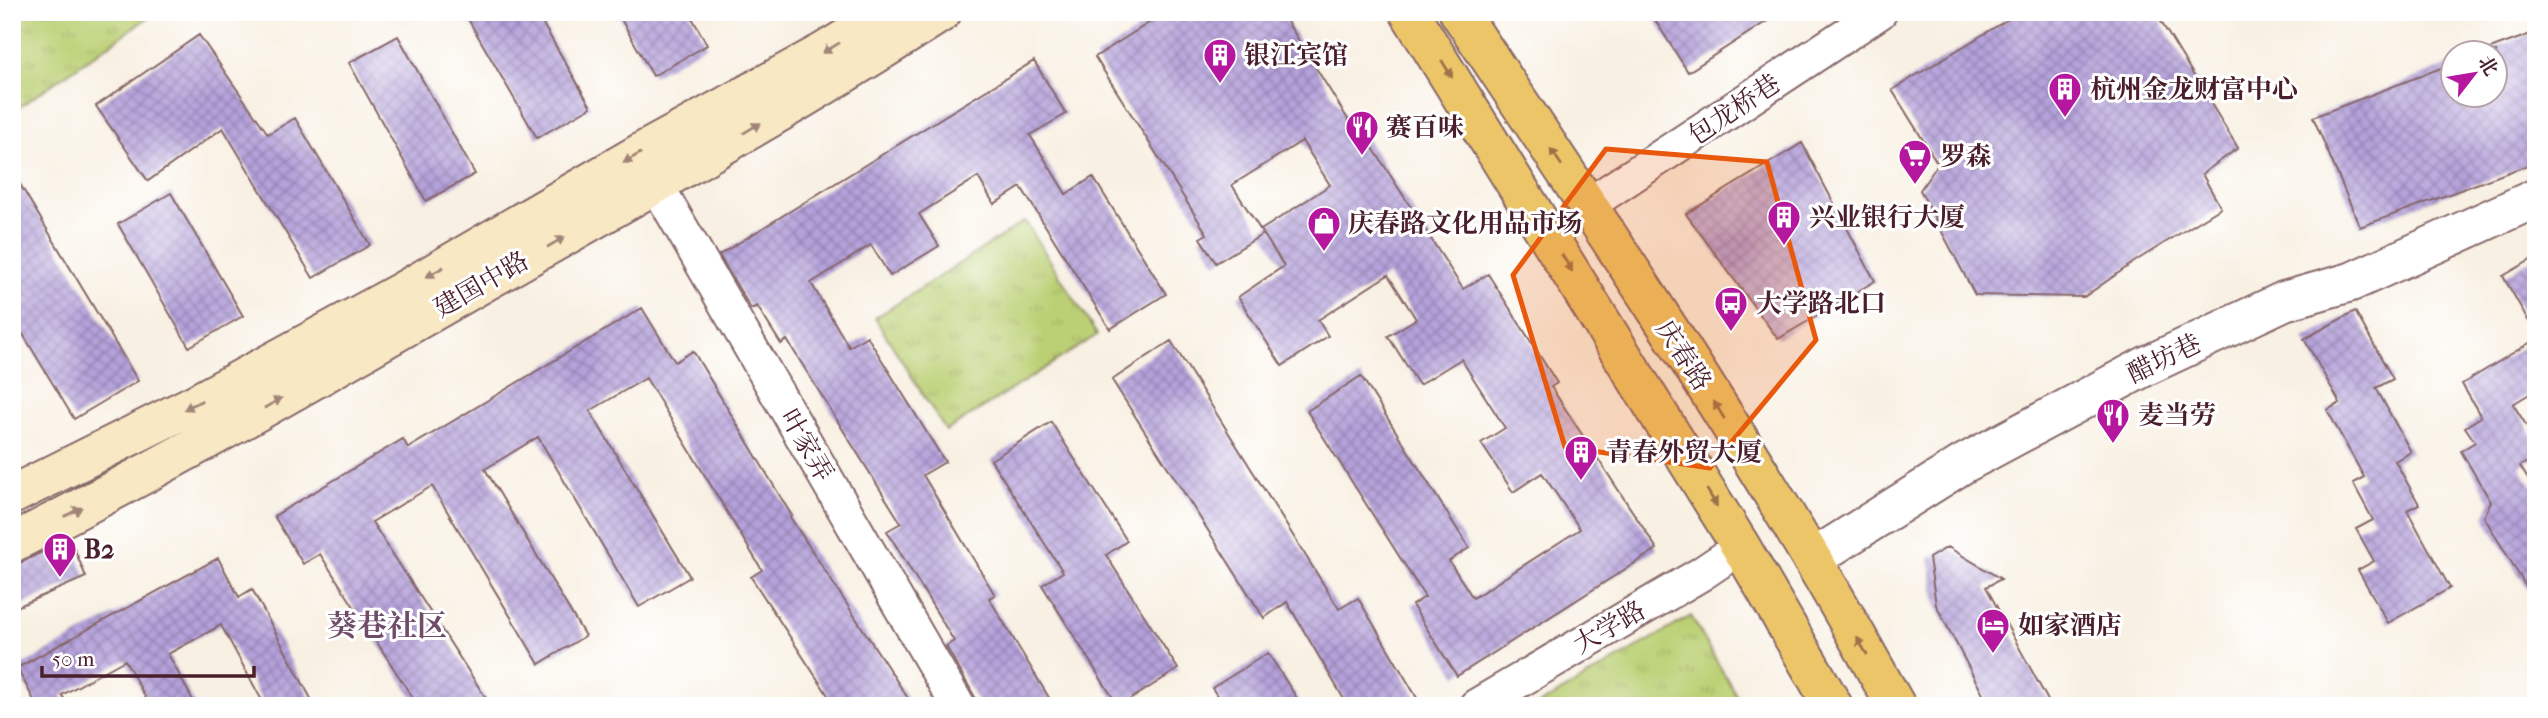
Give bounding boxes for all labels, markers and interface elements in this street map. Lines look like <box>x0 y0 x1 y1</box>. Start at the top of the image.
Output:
building icon: 银江宾馆 <box>1201 36 1239 85</box>
north arrow <box>2440 38 2510 108</box>
place label: 银江宾馆 <box>1244 40 1348 71</box>
one-way arrow <box>822 41 841 54</box>
text: 北 <box>2473 52 2502 80</box>
one-way arrow <box>1440 60 1453 79</box>
street label: 包龙桥巷 <box>1682 67 1786 151</box>
building icon: 杭州金龙财富中心 <box>2046 70 2084 119</box>
place label: 杭州金龙财富中心 <box>2090 74 2298 105</box>
restaurant icon: 赛百味 <box>1343 108 1381 157</box>
place label: 赛百味 <box>1386 112 1464 143</box>
one-way arrow <box>743 121 762 134</box>
supermarket icon: 罗森 <box>1896 137 1934 186</box>
place label: 罗森 <box>1940 141 1992 172</box>
one-way arrow <box>1549 148 1563 166</box>
one-way arrow <box>623 152 642 164</box>
building icon: 兴业银行大厦 <box>1765 198 1803 247</box>
place label: 兴业银行大厦 <box>1809 202 1965 233</box>
shop icon: 庆春路文化用品市场 <box>1305 204 1343 253</box>
place label: 庆春路文化用品市场 <box>1348 208 1582 239</box>
one-way arrow <box>546 235 565 248</box>
street label: 建国中路 <box>428 245 534 324</box>
one-way arrow <box>1560 253 1573 272</box>
one-way arrow <box>426 266 445 278</box>
bus stop icon: 大学路北口 <box>1712 284 1750 333</box>
place label: 大学路北口 <box>1756 288 1886 319</box>
street label: 庆春路 <box>1649 314 1718 396</box>
street label: 醋坊巷 <box>2122 327 2206 389</box>
restaurant icon: 麦当劳 <box>2094 396 2132 445</box>
one-way arrow <box>263 397 283 409</box>
one-way arrow <box>183 399 203 410</box>
one-way arrow <box>1713 400 1726 419</box>
place label: 麦当劳 <box>2138 400 2216 431</box>
street label: 叶家弄 <box>774 404 839 487</box>
building icon: 青春外贸大厦 <box>1562 433 1600 482</box>
place label: 青春外贸大厦 <box>1606 437 1762 468</box>
one-way arrow <box>1705 489 1718 508</box>
one-way arrow <box>63 506 83 518</box>
building icon: B2 <box>41 530 79 579</box>
place label: B2 <box>84 534 114 565</box>
street label: 大学路 <box>1568 595 1651 660</box>
hotel icon: 如家酒店 <box>1974 606 2012 655</box>
district label: 葵巷社区 <box>327 609 447 644</box>
place label: 如家酒店 <box>2018 610 2122 641</box>
scale bar <box>42 634 254 678</box>
one-way arrow <box>1856 637 1868 656</box>
text: 50 m <box>52 647 95 671</box>

